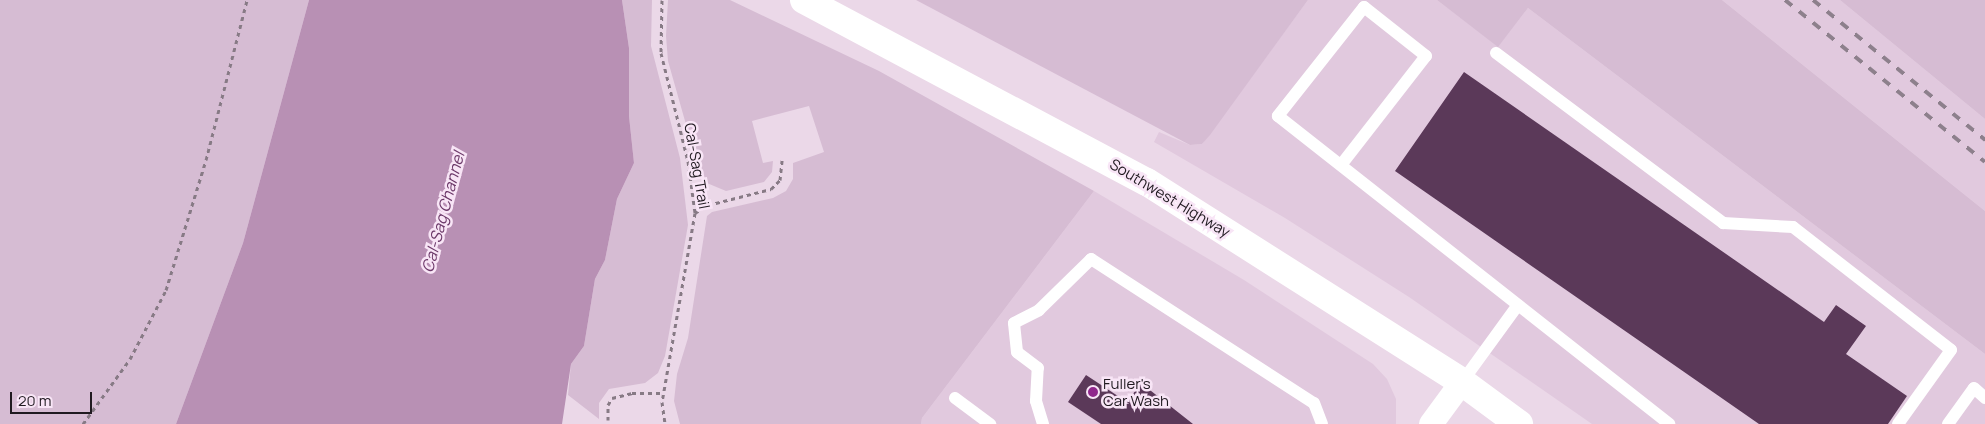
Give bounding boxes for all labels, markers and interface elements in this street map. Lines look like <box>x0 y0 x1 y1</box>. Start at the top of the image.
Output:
street label: Cal-Sag Trail <box>681 122 713 210</box>
water label: Cal-Sag Channel <box>418 150 468 274</box>
street label: Southwest Highway <box>1107 155 1233 241</box>
place label: Fuller's Car Wash <box>1103 374 1169 409</box>
scale bar <box>12 382 95 414</box>
marker: Fuller's Car Wash <box>1087 386 1099 398</box>
text: 20 m <box>18 390 51 411</box>

